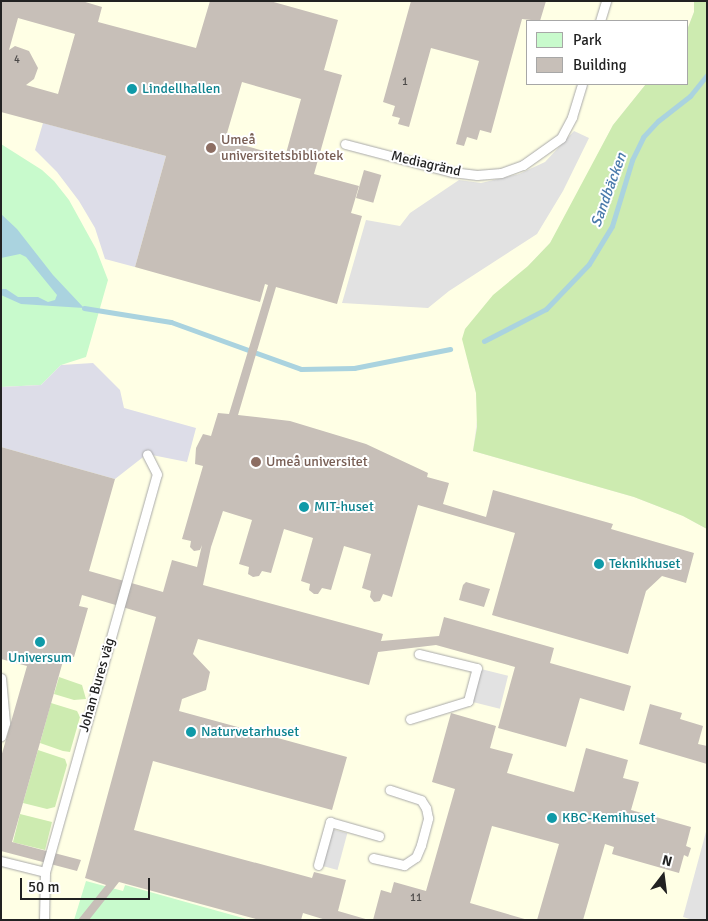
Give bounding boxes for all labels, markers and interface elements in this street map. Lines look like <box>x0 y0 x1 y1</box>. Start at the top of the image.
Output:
legend <box>526 20 688 85</box>
text: Park <box>573 31 602 49</box>
house number: 4 <box>14 53 20 67</box>
text: Building <box>573 56 627 74</box>
house number: 1 <box>402 75 408 89</box>
place label: Lindellhallen <box>142 81 220 97</box>
marker: Lindellhallen <box>126 83 138 95</box>
place label: Umeå universitetsbibliotek <box>221 132 343 164</box>
marker: Umeå universitetsbibliotek <box>205 142 217 154</box>
street label: Mediagränd <box>389 148 463 180</box>
water label: Sandbäcken <box>587 151 631 229</box>
place label: Umeå universitet <box>266 454 368 470</box>
marker: Umeå universitet <box>250 456 262 468</box>
place label: MIT-huset <box>314 499 374 515</box>
marker: MIT-huset <box>298 501 310 513</box>
place label: Teknikhuset <box>609 556 681 572</box>
marker: Teknikhuset <box>593 558 605 570</box>
marker: Universum <box>34 636 46 648</box>
street label: Johan Bures väg <box>76 636 118 734</box>
place label: Universum <box>8 650 72 666</box>
place label: Naturvetarhuset <box>201 724 299 740</box>
marker: Naturvetarhuset <box>185 726 197 738</box>
place label: KBC-Kemihuset <box>562 810 655 826</box>
marker: KBC-Kemihuset <box>546 812 558 824</box>
north arrow <box>638 851 688 901</box>
text: N <box>660 852 674 871</box>
scale bar <box>22 868 152 900</box>
text: 50 m <box>28 878 59 896</box>
house number: 11 <box>410 891 422 905</box>

